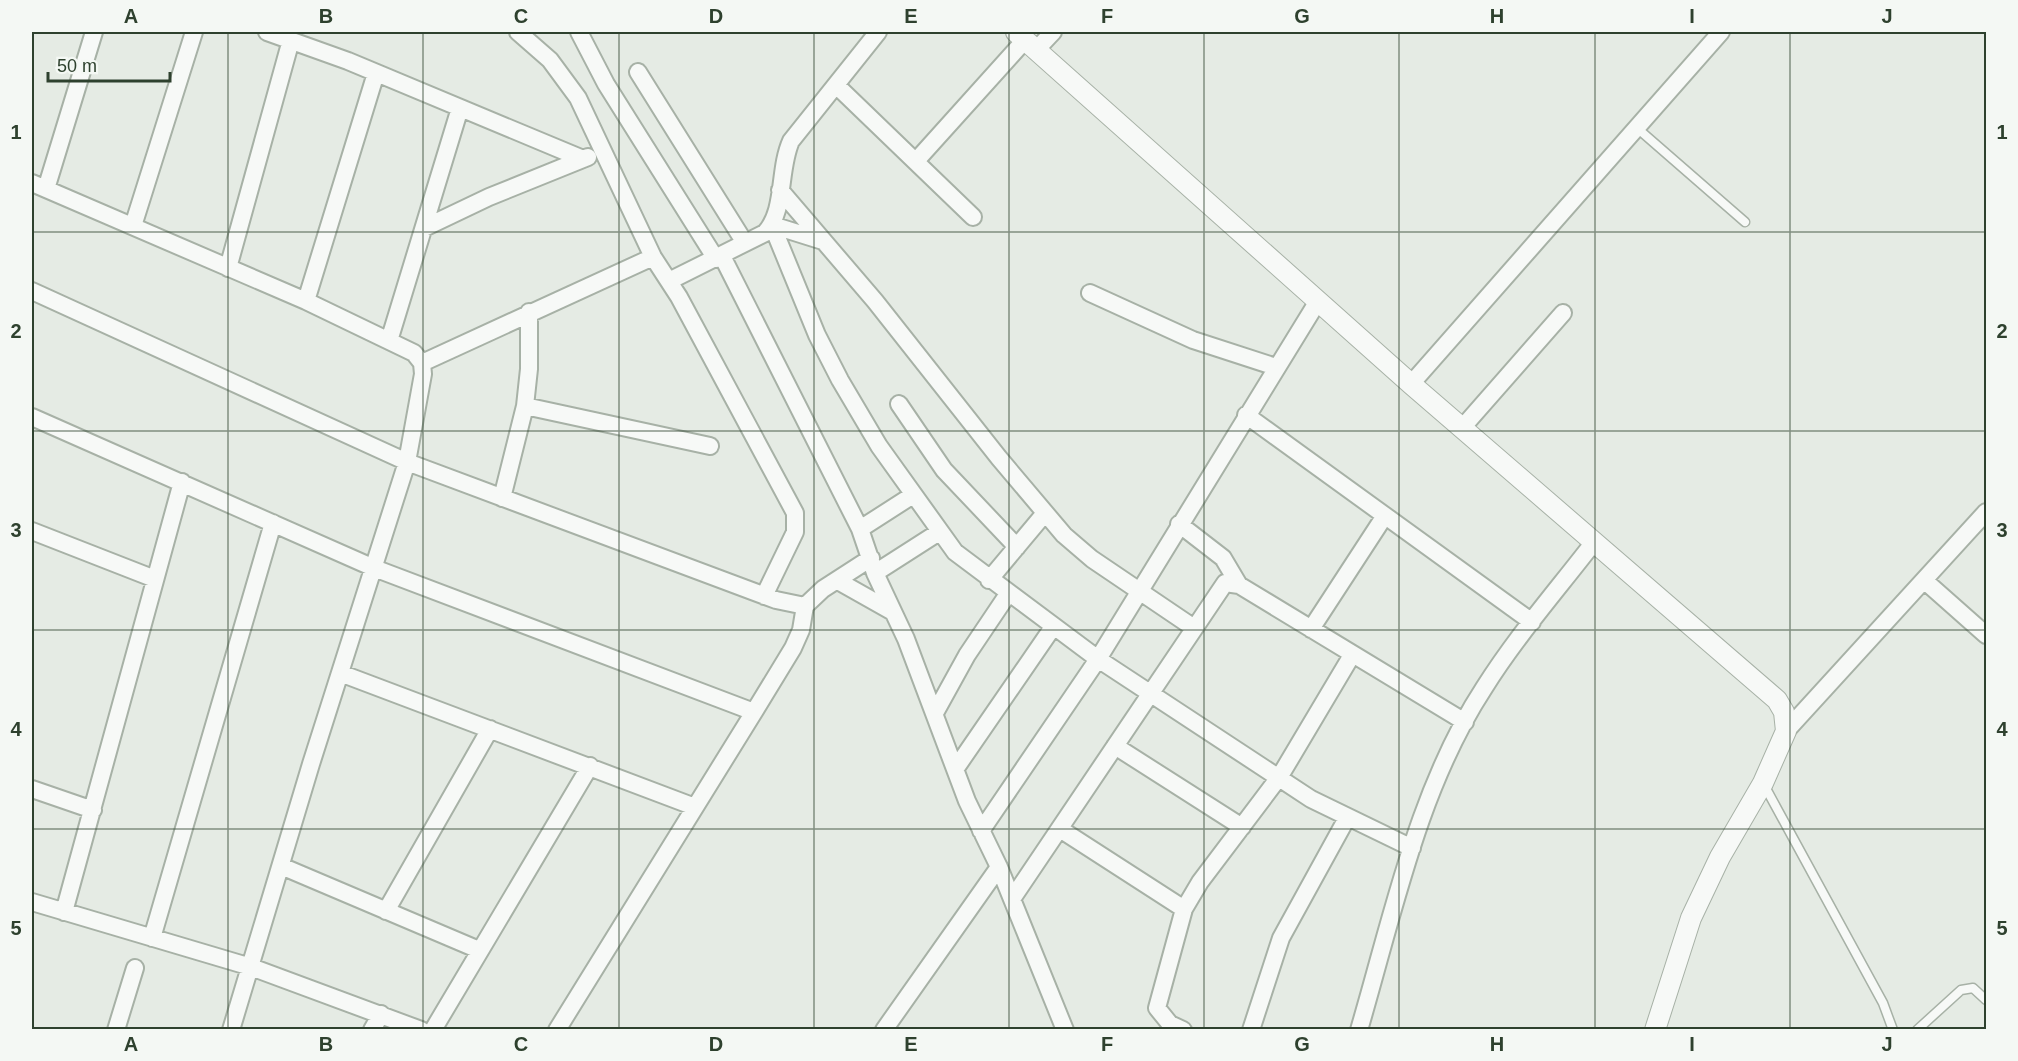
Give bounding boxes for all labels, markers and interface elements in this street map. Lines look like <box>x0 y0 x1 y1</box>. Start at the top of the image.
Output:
text: A <box>124 5 138 27</box>
text: B <box>319 5 333 27</box>
text: C <box>514 5 528 27</box>
text: D <box>709 5 723 27</box>
text: E <box>904 5 918 27</box>
text: F <box>1101 5 1113 27</box>
text: G <box>1294 5 1310 27</box>
text: H <box>1490 5 1504 27</box>
text: I <box>1689 5 1695 27</box>
text: J <box>1881 5 1893 27</box>
scale bar <box>48 45 170 83</box>
text: 50 m <box>57 56 97 76</box>
text: 1 <box>10 121 22 143</box>
text: 1 <box>1996 121 2008 143</box>
text: 2 <box>10 320 22 342</box>
text: 2 <box>1996 320 2008 342</box>
text: 3 <box>10 519 22 541</box>
text: 3 <box>1996 519 2008 541</box>
text: 4 <box>10 718 22 740</box>
text: 4 <box>1996 718 2008 740</box>
text: 5 <box>10 917 22 939</box>
text: 5 <box>1996 917 2008 939</box>
text: A <box>124 1033 138 1055</box>
text: B <box>319 1033 333 1055</box>
text: C <box>514 1033 528 1055</box>
text: D <box>709 1033 723 1055</box>
text: E <box>904 1033 918 1055</box>
text: F <box>1101 1033 1113 1055</box>
text: G <box>1294 1033 1310 1055</box>
text: H <box>1490 1033 1504 1055</box>
text: I <box>1689 1033 1695 1055</box>
text: J <box>1881 1033 1893 1055</box>

